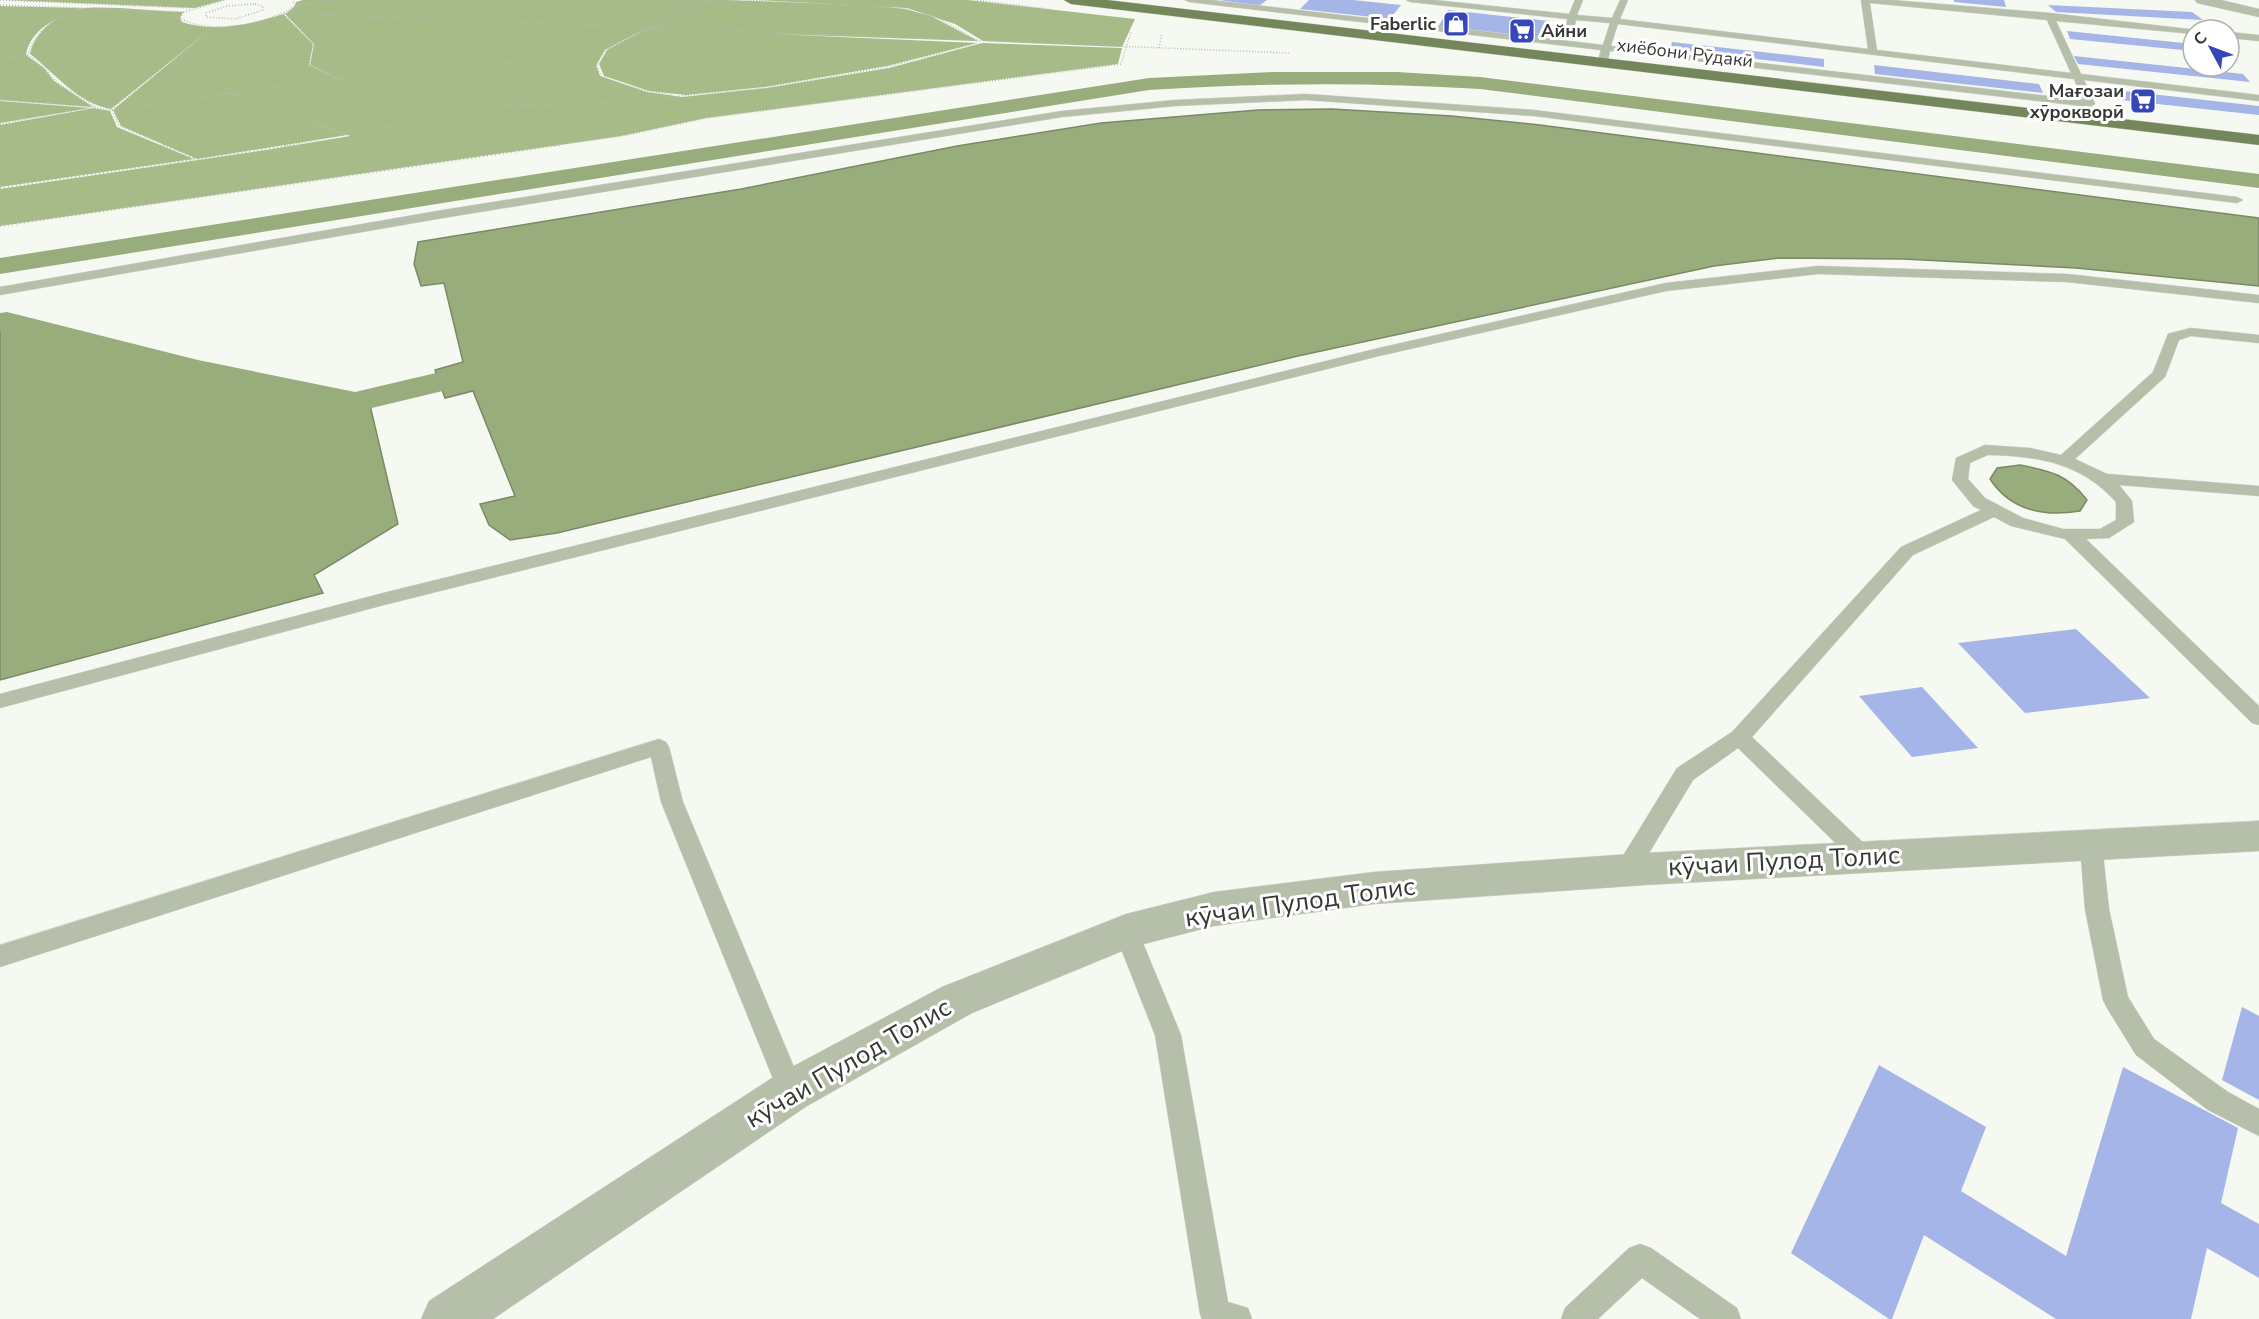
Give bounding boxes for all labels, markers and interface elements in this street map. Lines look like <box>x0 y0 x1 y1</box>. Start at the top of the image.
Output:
shop icon: Faberlic <box>1441 9 1471 39</box>
place label: Faberlic <box>1370 12 1436 36</box>
supermarket icon: Айни <box>1507 16 1537 46</box>
north arrow <box>2181 18 2241 78</box>
place label: Айни <box>1541 19 1587 43</box>
text: С <box>2189 27 2212 50</box>
street label: хиёбони Рӯдакӣ <box>1616 33 1754 73</box>
place label: Мағозаи хӯрокворӣ <box>2030 79 2124 124</box>
supermarket icon: Мағозаи хӯрокворӣ <box>2128 86 2158 116</box>
street label: кӯчаи Пулод Толис <box>1667 837 1901 885</box>
street label: кӯчаи Пулод Толис <box>1183 869 1417 935</box>
street label: кӯчаи Пулод Толис <box>739 990 957 1136</box>

